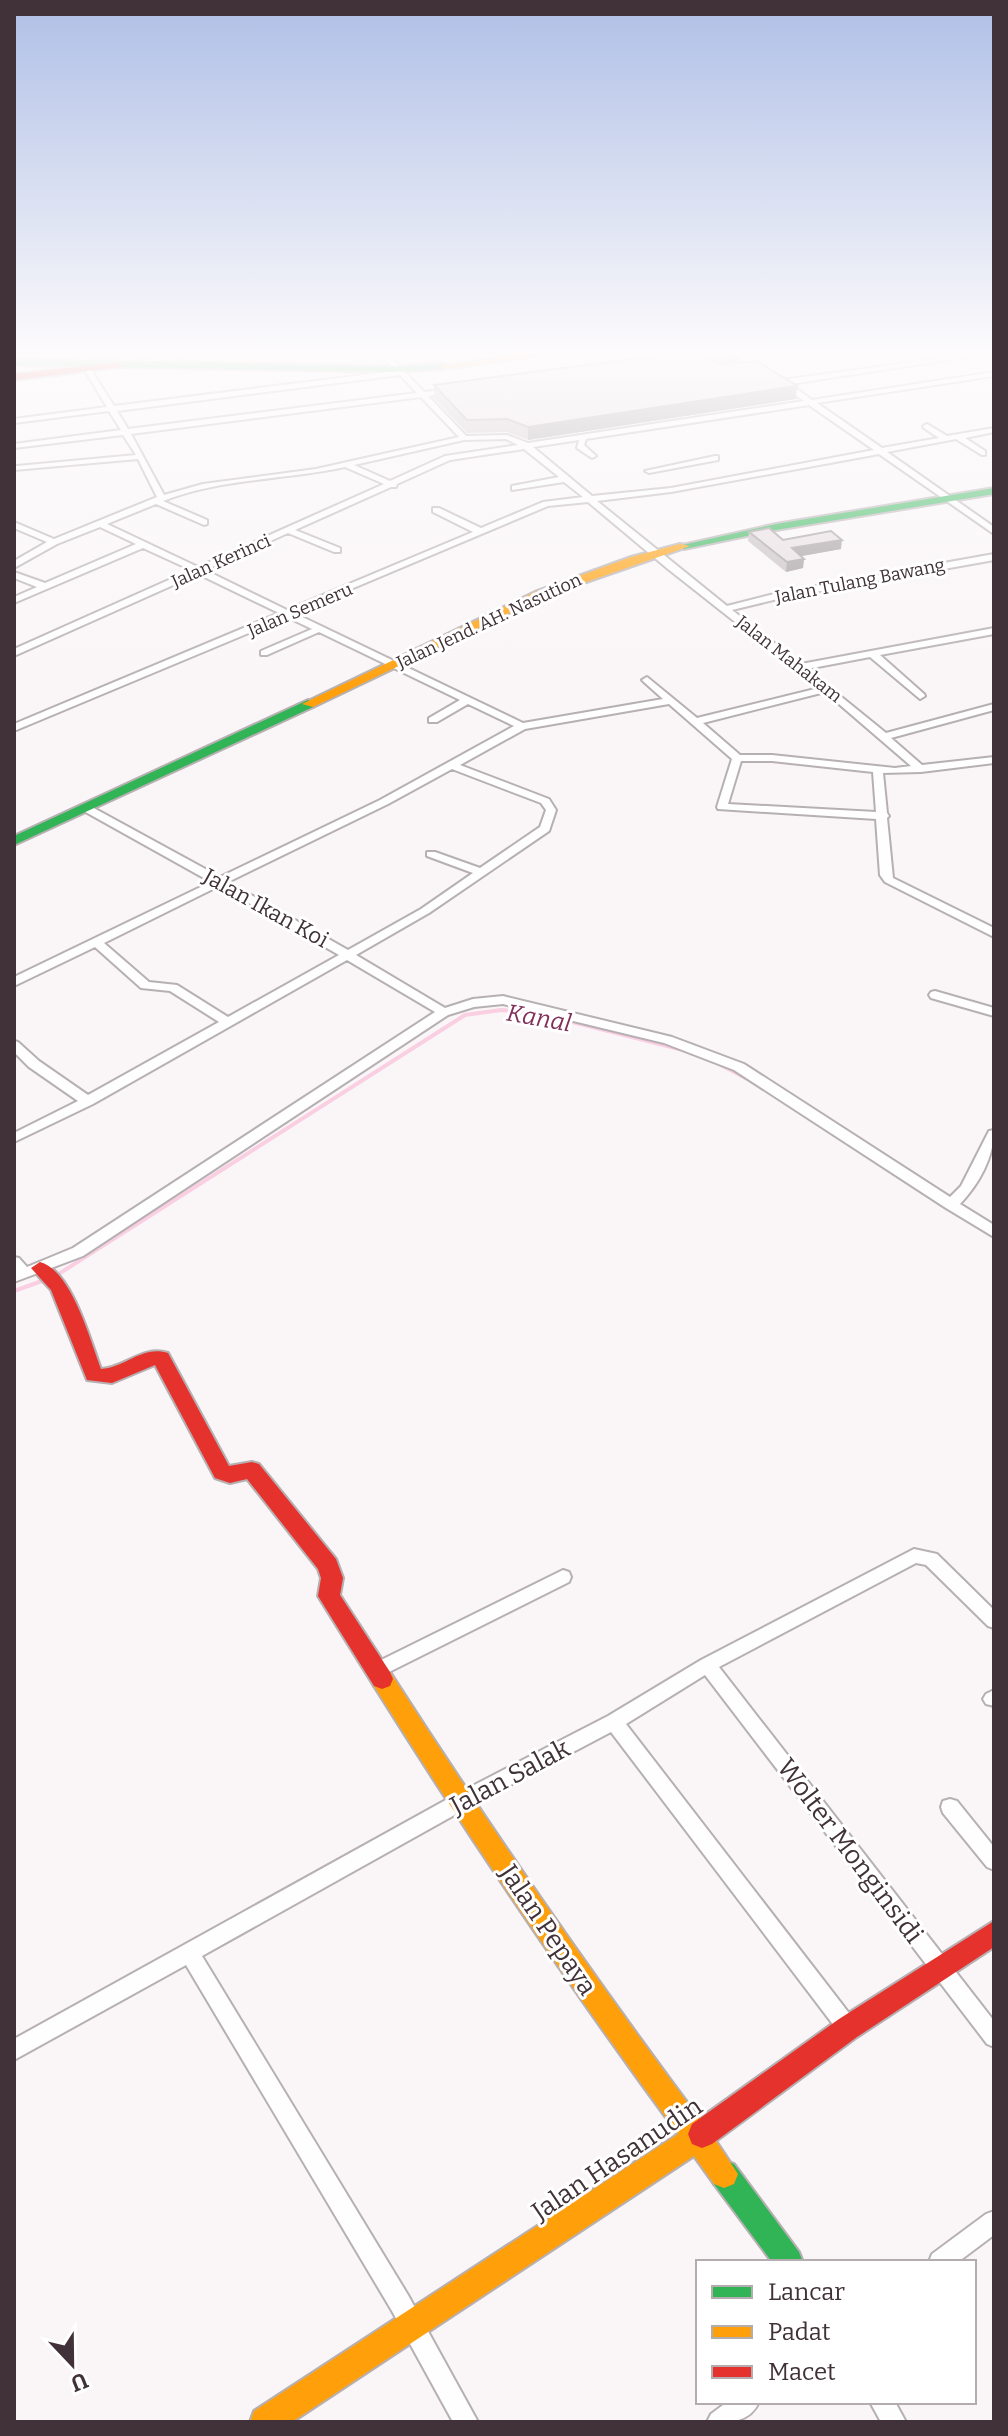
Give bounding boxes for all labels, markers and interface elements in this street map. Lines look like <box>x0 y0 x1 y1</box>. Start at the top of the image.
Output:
street label: Jalan Kerinci <box>167 529 274 593</box>
street label: Jalan Tulang Bawang <box>772 554 947 608</box>
street label: Jalan Jend. AH. Nasution <box>392 568 585 674</box>
street label: Jalan Semeru <box>243 578 356 642</box>
street label: Jalan Mahakam <box>731 610 846 707</box>
street label: Jalan Ikan Koi <box>198 862 334 954</box>
water label: Kanal <box>505 999 573 1037</box>
street label: Jalan Salak <box>444 1733 575 1822</box>
street label: Wolter Monginsidi <box>771 1753 930 1950</box>
street label: Jalan Pepaya <box>492 1858 603 2001</box>
street label: Jalan Hasanudin <box>525 2090 708 2228</box>
legend <box>696 2260 976 2404</box>
text: Lancar <box>768 2278 845 2306</box>
text: Padat <box>768 2318 831 2346</box>
north arrow <box>32 2324 112 2404</box>
text: Macet <box>768 2358 836 2386</box>
text: U <box>67 2367 92 2398</box>

